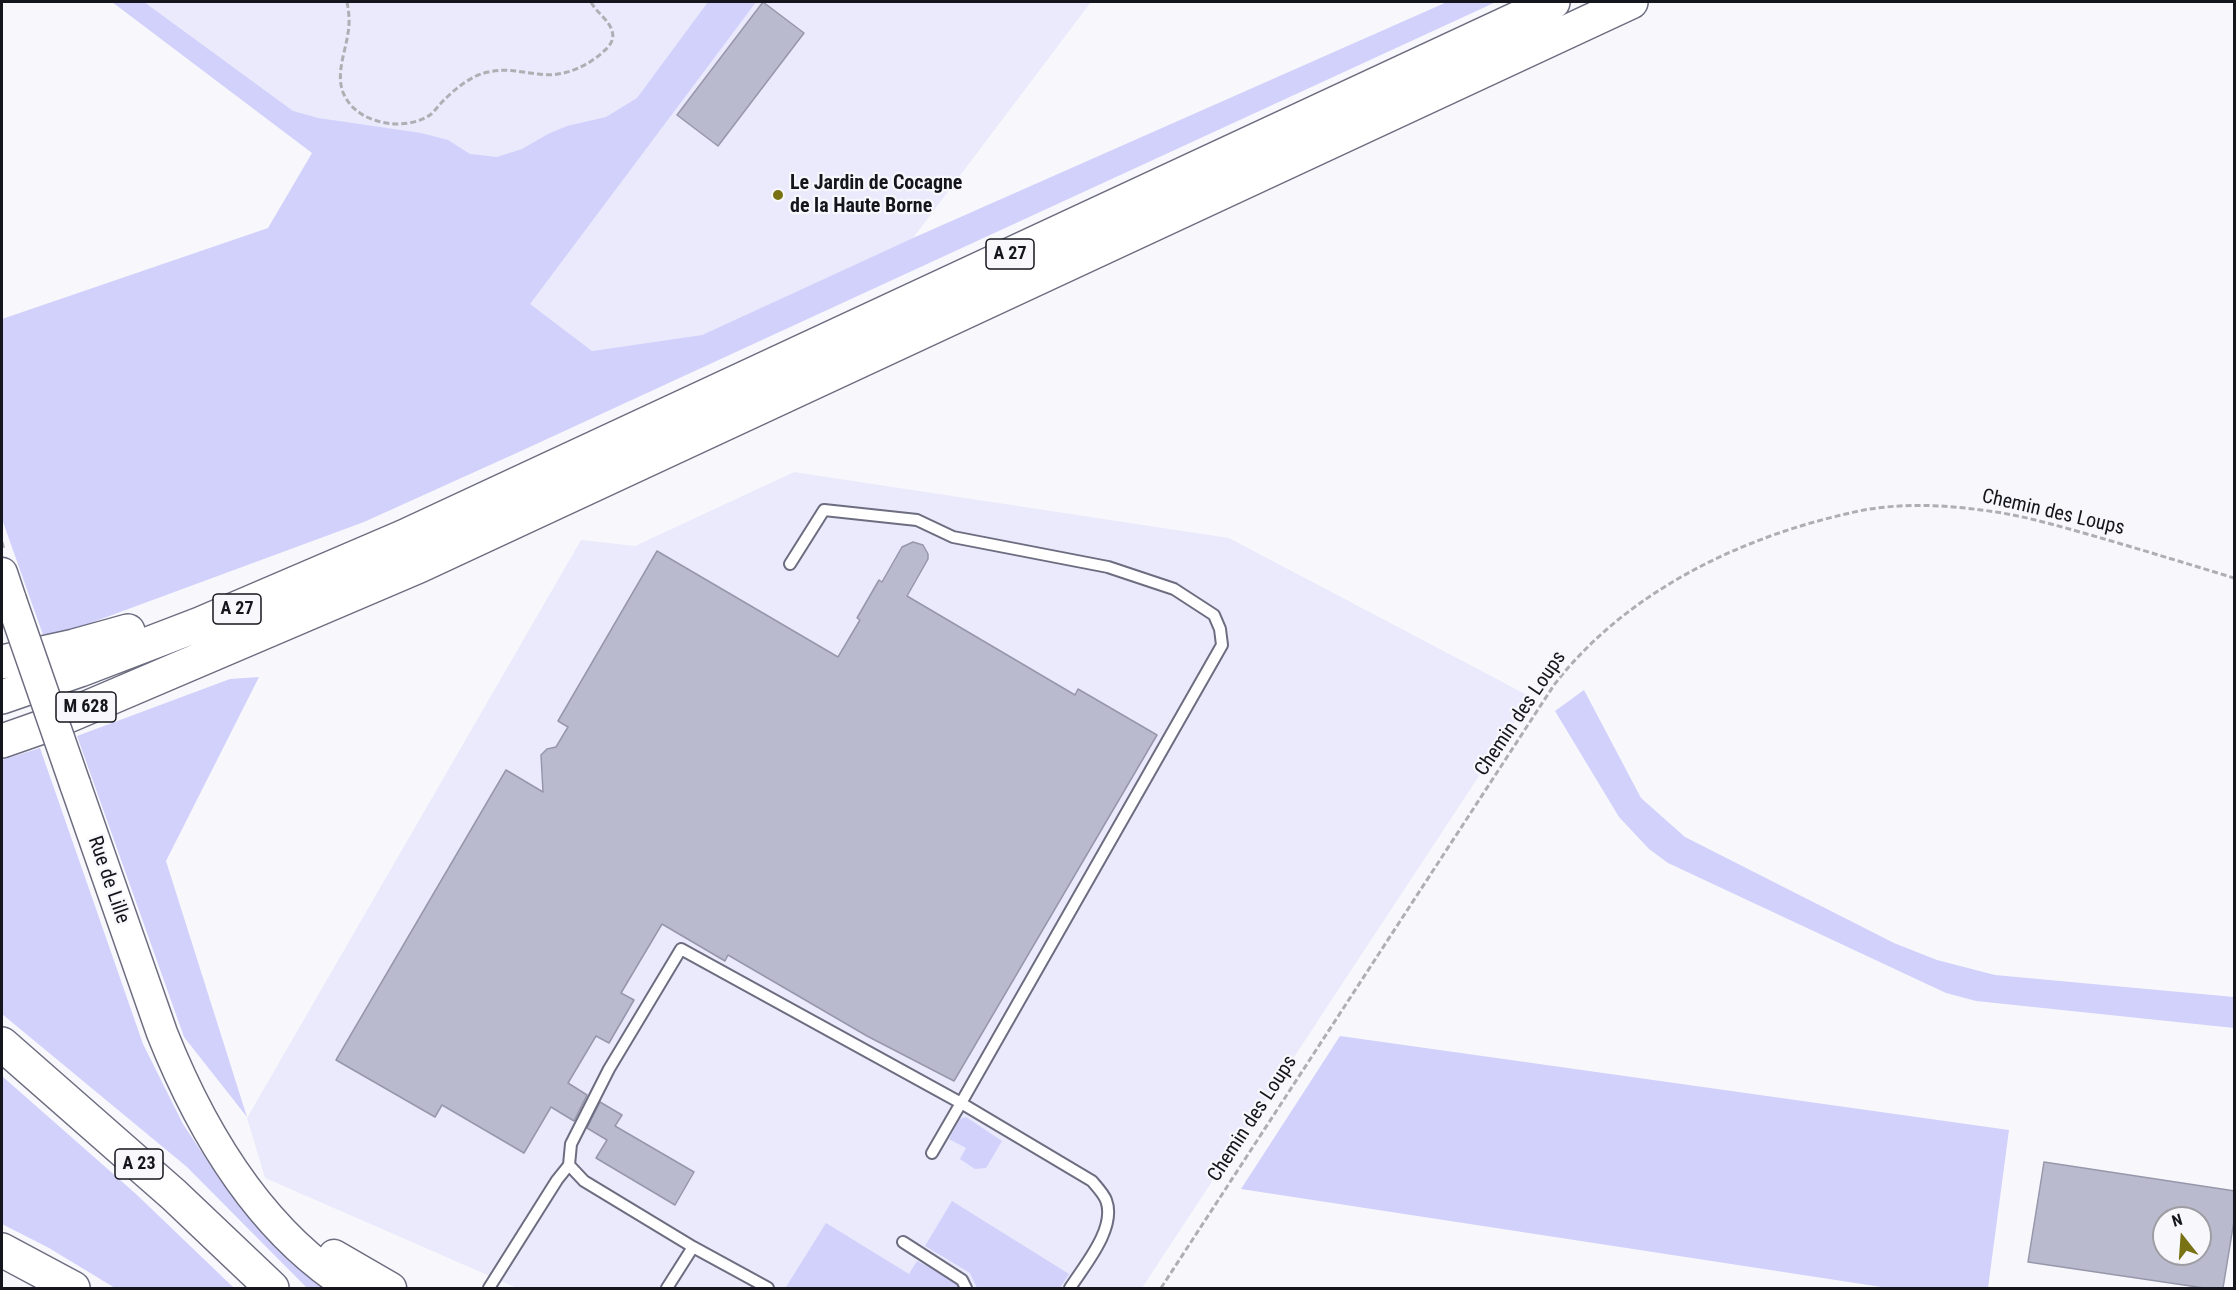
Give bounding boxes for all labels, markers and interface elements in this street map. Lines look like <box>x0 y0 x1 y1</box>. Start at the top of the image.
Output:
place label: Le Jardin de Cocagne de la Haute Borne <box>790 172 962 219</box>
marker: Le Jardin de Cocagne de la Haute Borne <box>771 188 785 202</box>
road number: A 27 <box>986 239 1034 269</box>
street label: Chemin des Loups <box>1979 485 2127 541</box>
road number: A 27 <box>213 594 261 624</box>
street label: Chemin des Loups <box>1470 647 1572 781</box>
road number: M 628 <box>56 692 116 722</box>
street label: Rue de Lille <box>82 833 134 927</box>
street label: Chemin des Loups <box>1203 1051 1303 1187</box>
road number: A 23 <box>115 1149 163 1179</box>
north arrow <box>2152 1206 2212 1266</box>
text: N <box>2170 1210 2185 1231</box>

